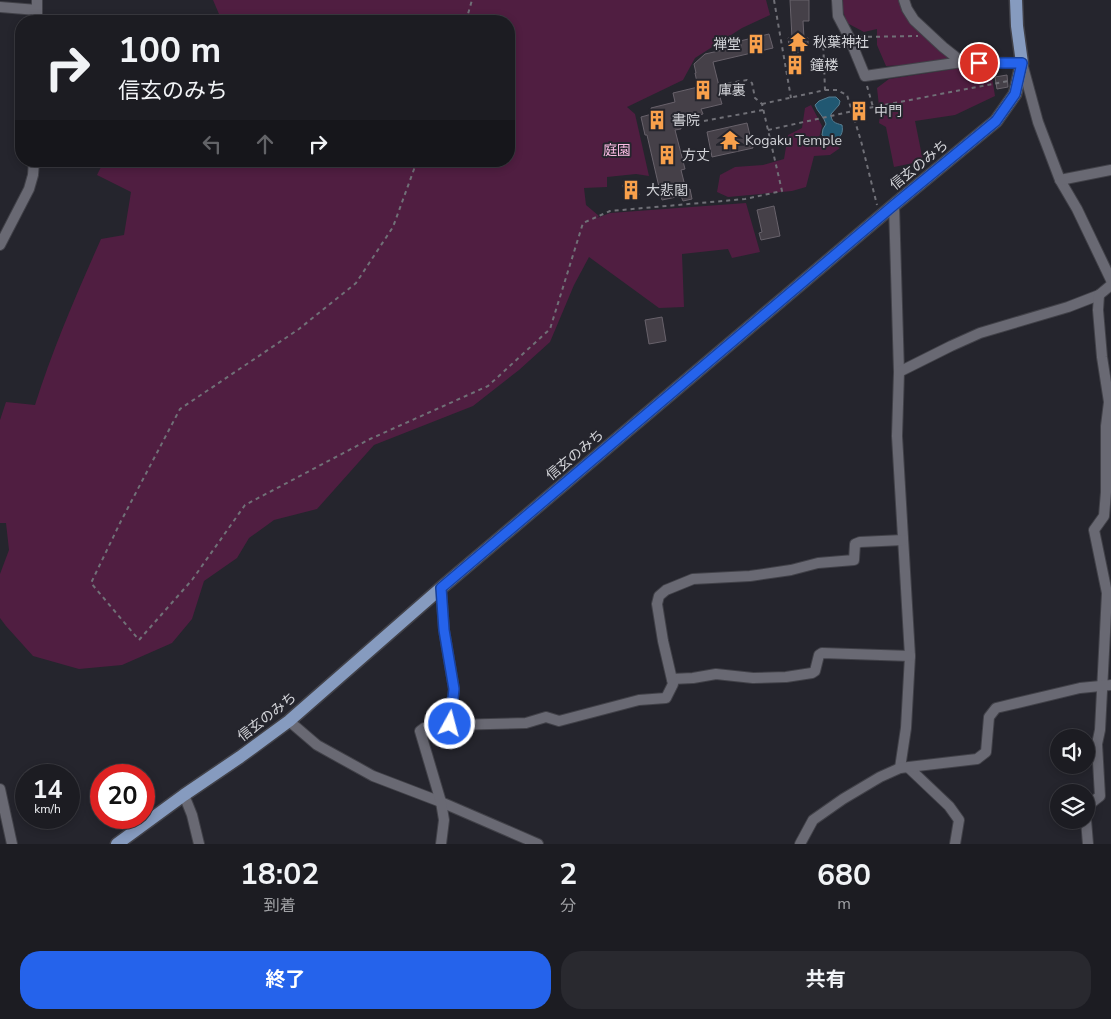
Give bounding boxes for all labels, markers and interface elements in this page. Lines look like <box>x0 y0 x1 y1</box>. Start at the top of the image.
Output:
text: 100 m <box>118 27 221 74</box>
temple icon: 秋葉神社 <box>787 31 809 53</box>
building icon: 禅堂 <box>745 33 767 55</box>
place label: 秋葉神社 <box>813 33 869 52</box>
icon: right <box>35 35 100 100</box>
place label: 禅堂 <box>713 35 741 54</box>
pin <box>958 42 1000 84</box>
icon: arrive <box>965 49 993 77</box>
building icon: 鐘楼 <box>784 54 806 76</box>
place label: 鐘楼 <box>810 56 839 75</box>
text: 信玄のみち <box>118 76 228 106</box>
building icon: 庫裏 <box>692 79 714 101</box>
place label: 庫裏 <box>718 81 746 100</box>
building icon: 中門 <box>848 100 870 122</box>
place label: 中門 <box>874 102 902 121</box>
building icon: 書院 <box>646 109 668 131</box>
place label: 書院 <box>672 111 700 130</box>
temple icon: Kogaku Temple <box>719 129 741 151</box>
icon: left <box>198 130 226 158</box>
icon: ahead <box>251 130 279 158</box>
icon: right <box>304 130 332 158</box>
place label: Kogaku Temple <box>745 131 842 150</box>
street label: 信玄のみち <box>886 136 952 194</box>
park label: 庭園 <box>603 141 631 160</box>
building icon: 方丈 <box>656 144 678 166</box>
place label: 方丈 <box>682 146 710 165</box>
building icon: 大悲閣 <box>620 179 642 201</box>
place label: 大悲閣 <box>646 181 688 200</box>
street label: 信玄のみち <box>542 425 608 485</box>
street label: 信玄のみち <box>234 688 300 746</box>
position arrow <box>423 697 475 749</box>
map controls <box>1050 729 1095 829</box>
button: sound <box>1050 729 1095 774</box>
speed limit sign: 20 <box>90 764 155 829</box>
text: 14 <box>32 773 63 807</box>
button: layers <box>1050 784 1095 829</box>
text: km/h <box>34 801 61 817</box>
text: 18:02 <box>240 854 319 895</box>
text: 2 <box>559 854 577 895</box>
text: 680 <box>817 855 871 896</box>
text: m <box>837 893 851 915</box>
text: 到着 <box>264 895 296 917</box>
text: 分 <box>560 895 576 917</box>
button: 終了 <box>20 951 551 1009</box>
button: 共有 <box>561 951 1091 1009</box>

